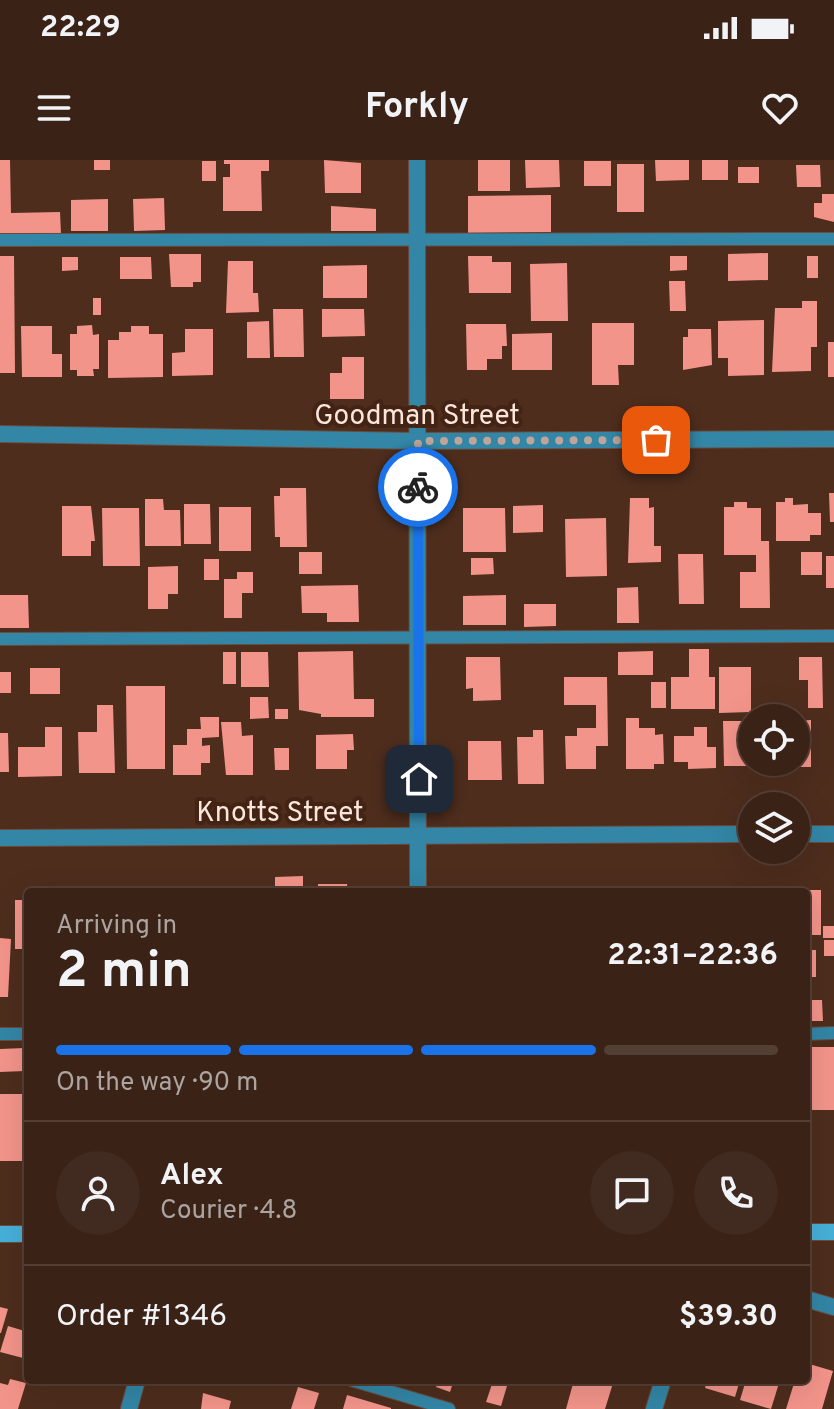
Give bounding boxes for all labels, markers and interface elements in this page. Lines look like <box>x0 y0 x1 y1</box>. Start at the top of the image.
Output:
text: 22:29 <box>40 10 121 47</box>
text: Forkly <box>365 85 469 131</box>
icon: menu <box>32 86 76 130</box>
icon: heart <box>758 86 802 130</box>
street label: Goodman Street <box>314 399 520 435</box>
pin <box>622 406 690 474</box>
icon: bag <box>634 418 678 462</box>
courier <box>378 447 458 527</box>
icon: bike <box>396 465 440 509</box>
map controls <box>738 704 810 864</box>
button: locate <box>738 704 810 776</box>
pin <box>385 745 453 813</box>
icon: home <box>397 757 441 801</box>
button: layers <box>738 792 810 864</box>
street label: Knotts Street <box>196 796 364 832</box>
text: Arriving in <box>56 910 177 943</box>
text: 22:31–22:36 <box>607 938 778 975</box>
text: 2 min <box>56 940 192 1006</box>
text: On the way · 90 m <box>56 1067 258 1100</box>
button: person <box>56 1151 140 1235</box>
button: chat <box>590 1151 674 1235</box>
button: phone <box>694 1151 778 1235</box>
text: Alex <box>160 1158 224 1195</box>
text: Courier · 4.8 <box>160 1195 297 1228</box>
text: Order #1346 <box>56 1299 227 1336</box>
text: $39.30 <box>679 1299 778 1336</box>

